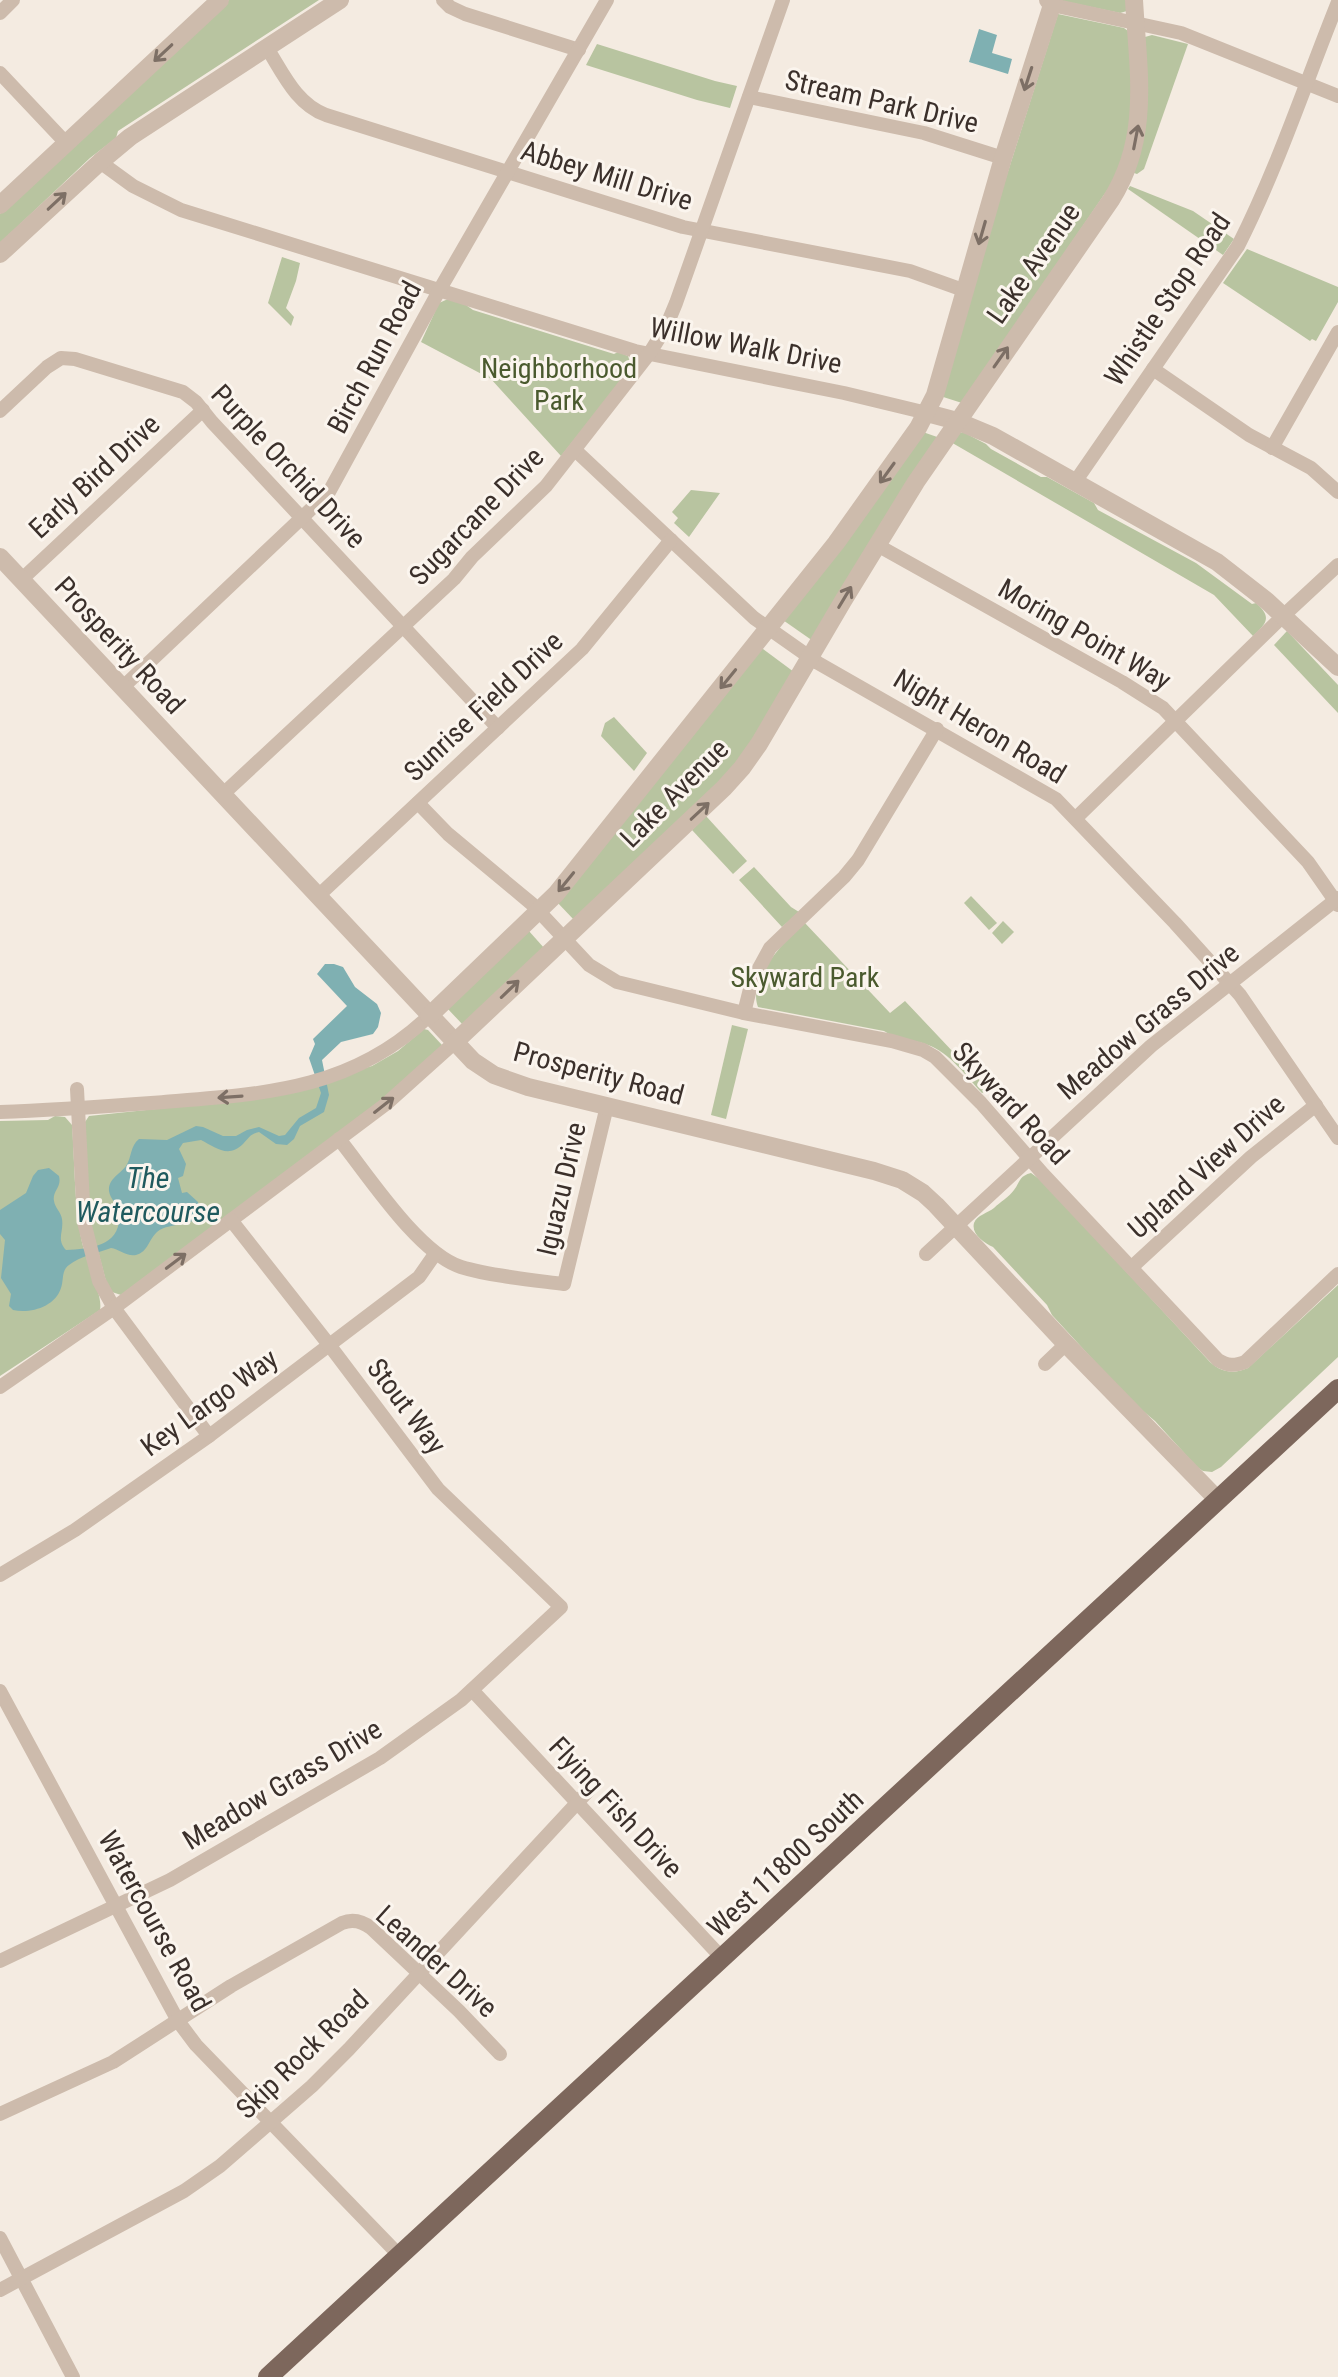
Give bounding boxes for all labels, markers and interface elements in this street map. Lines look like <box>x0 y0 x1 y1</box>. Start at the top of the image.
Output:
one-way arrow <box>154 44 174 62</box>
street label: Stream Park Drive <box>782 63 982 140</box>
one-way arrow <box>1020 66 1034 91</box>
one-way arrow <box>1130 125 1145 150</box>
street label: Abbey Mill Drive <box>517 134 697 217</box>
one-way arrow <box>47 193 67 211</box>
street label: Lake Avenue <box>980 197 1087 330</box>
street label: Whistle Stop Road <box>1097 207 1237 392</box>
one-way arrow <box>974 220 989 246</box>
street label: Birch Run Road <box>321 276 428 439</box>
street label: Willow Walk Drive <box>647 311 845 380</box>
one-way arrow <box>993 346 1009 368</box>
park label: Neighborhood Park <box>481 352 637 417</box>
street label: Purple Orchid Drive <box>204 378 373 555</box>
street label: Early Bird Drive <box>22 408 166 545</box>
street label: Sugarcane Drive <box>402 441 550 592</box>
one-way arrow <box>879 461 895 483</box>
street label: Prosperity Road <box>48 570 191 721</box>
street label: Moring Point Way <box>993 572 1177 697</box>
one-way arrow <box>837 586 853 609</box>
street label: Sunrise Field Drive <box>397 625 569 788</box>
street label: Night Heron Road <box>888 662 1072 791</box>
one-way arrow <box>719 668 737 689</box>
street label: Lake Avenue <box>613 732 735 854</box>
one-way arrow <box>690 802 709 821</box>
one-way arrow <box>557 871 575 892</box>
street label: Meadow Grass Drive <box>1051 936 1246 1107</box>
park label: Skyward Park <box>731 961 880 994</box>
one-way arrow <box>500 980 520 999</box>
street label: Prosperity Road <box>510 1035 688 1112</box>
street label: Skyward Road <box>946 1035 1076 1171</box>
street label: Upland View Drive <box>1121 1088 1291 1245</box>
one-way arrow <box>217 1090 244 1105</box>
one-way arrow <box>373 1096 394 1113</box>
street label: Iguazu Drive <box>530 1119 593 1259</box>
water label: The Watercourse <box>76 1160 220 1229</box>
one-way arrow <box>165 1253 186 1270</box>
street label: Key Largo Way <box>134 1342 284 1463</box>
street label: Stout Way <box>360 1352 453 1461</box>
street label: Meadow Grass Drive <box>177 1712 388 1857</box>
street label: Flying Fish Drive <box>542 1730 689 1885</box>
street label: West 11800 South <box>701 1783 870 1944</box>
street label: Watercourse Road <box>91 1825 218 2017</box>
street label: Leander Drive <box>369 1899 504 2024</box>
street label: Skip Rock Road <box>229 1983 375 2126</box>

